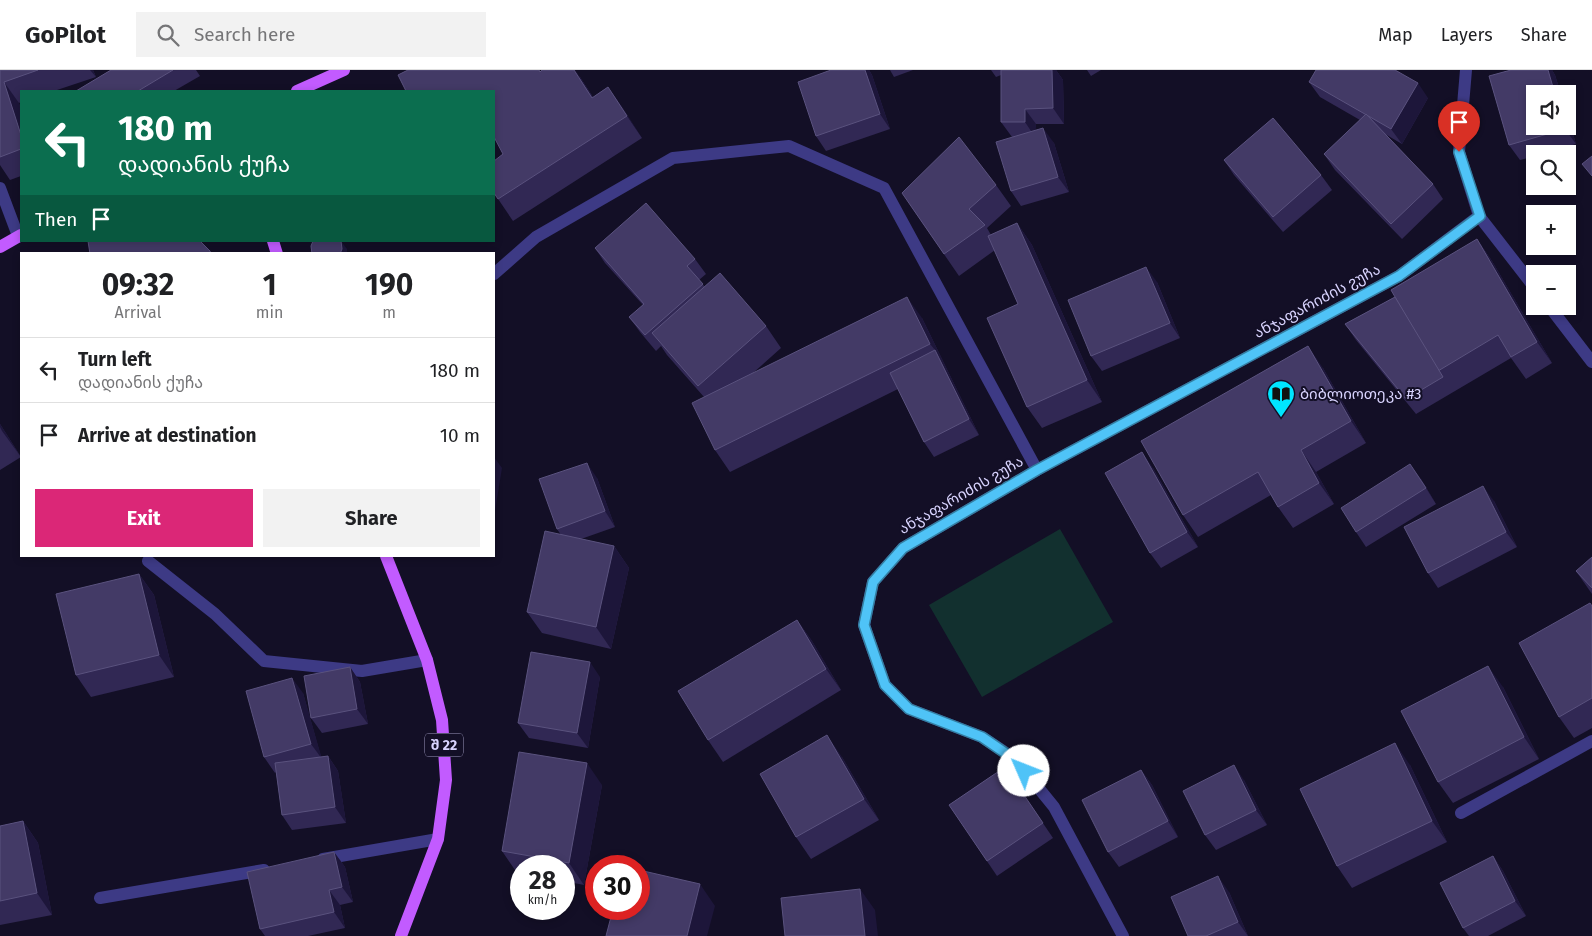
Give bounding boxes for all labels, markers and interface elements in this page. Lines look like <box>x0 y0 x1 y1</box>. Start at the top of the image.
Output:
search box <box>136 12 486 57</box>
text: GoPilot <box>25 21 106 49</box>
icon: search <box>154 21 182 49</box>
text: Search here <box>194 23 295 46</box>
text: Map <box>1378 24 1413 46</box>
text: Layers <box>1441 24 1493 46</box>
text: Share <box>1521 24 1567 46</box>
map controls <box>1526 85 1576 315</box>
button: sound <box>1526 85 1576 135</box>
pin <box>1438 101 1480 152</box>
text: 180 m <box>118 107 213 149</box>
icon: arrive <box>1445 108 1473 136</box>
icon: left <box>35 110 100 175</box>
button: search <box>1526 145 1576 195</box>
text: დადიანის ქუჩა <box>118 151 290 178</box>
icon: arrive <box>87 205 115 233</box>
button: + <box>1526 205 1576 255</box>
text: Then <box>35 208 77 231</box>
street label: ანჯაფარიძის ჷუჩა <box>1251 260 1383 342</box>
button: − <box>1526 265 1576 315</box>
text: 09:32 <box>102 267 174 303</box>
text: 1 <box>263 267 277 303</box>
text: 190 <box>365 267 413 303</box>
text: Arrival <box>114 303 161 322</box>
text: min <box>256 303 283 322</box>
text: m <box>382 303 396 322</box>
text: Turn left <box>78 348 152 371</box>
icon: left <box>35 356 63 384</box>
text: 180 m <box>429 359 480 382</box>
text: დადიანის ქუჩა <box>78 373 203 392</box>
library icon: ბიბლიოთეკა #3 <box>1266 379 1296 418</box>
place label: ბიბლიოთეკა #3 <box>1300 385 1422 403</box>
icon: arrive <box>35 421 63 449</box>
text: Arrive at destination <box>78 424 257 447</box>
text: 10 m <box>440 424 480 447</box>
street label: ანჯაფარიძის ჷუჩა <box>896 452 1026 538</box>
button: Exit <box>35 489 253 547</box>
button: Share <box>263 489 480 547</box>
road number: შ 22 <box>425 734 463 756</box>
position arrow <box>997 744 1049 796</box>
speed limit sign: 30 <box>585 855 650 920</box>
text: 28 <box>529 866 556 896</box>
text: km/h <box>528 893 557 907</box>

